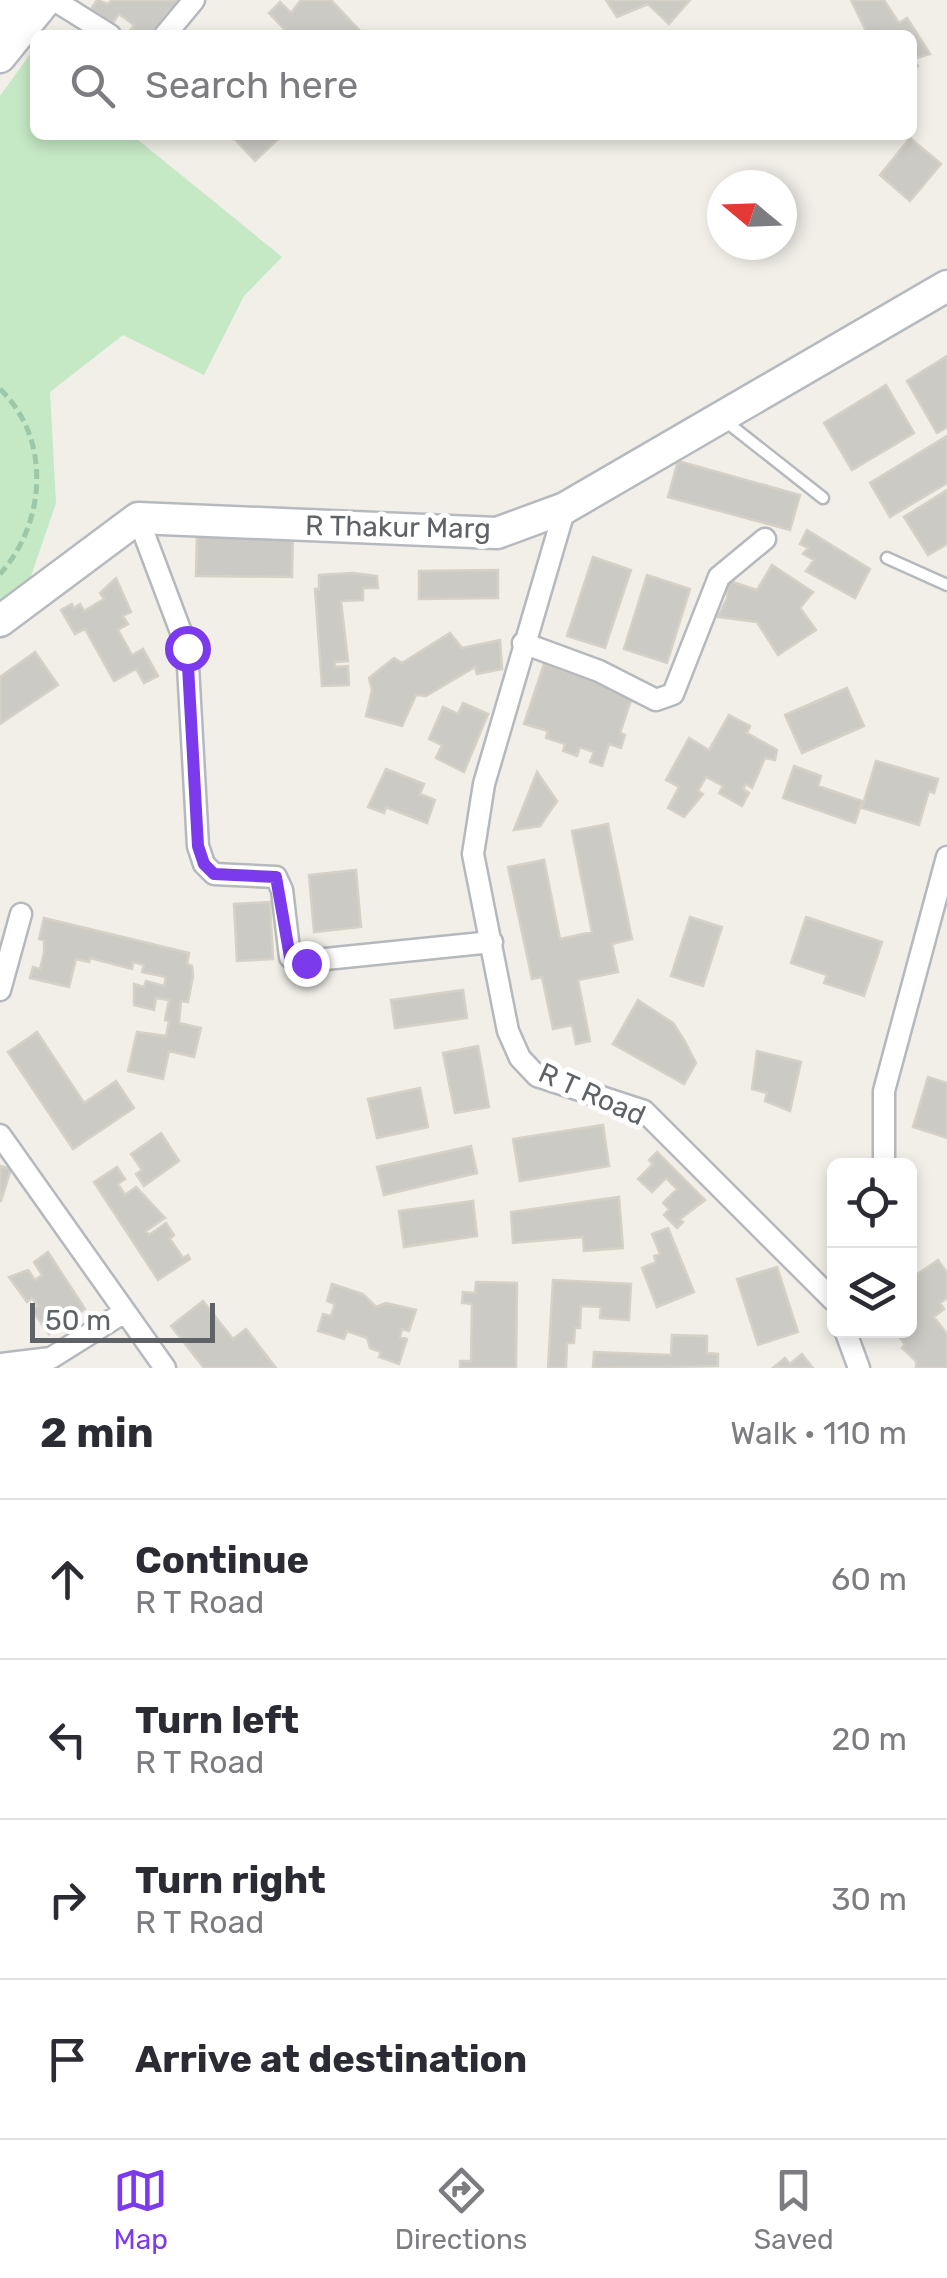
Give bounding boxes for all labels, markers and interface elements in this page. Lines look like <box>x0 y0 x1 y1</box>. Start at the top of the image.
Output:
search box <box>30 30 917 140</box>
icon: search <box>65 58 120 113</box>
text: Search here <box>145 62 358 108</box>
north arrow <box>707 170 797 260</box>
street label: R Thakur Marg <box>305 509 491 545</box>
route start <box>165 626 211 672</box>
route end <box>284 941 330 987</box>
street label: R T Road <box>534 1056 650 1132</box>
map controls <box>827 1158 917 1338</box>
button: locate <box>827 1158 917 1248</box>
button: layers <box>827 1248 917 1338</box>
scale bar <box>30 1298 215 1342</box>
text: 50 m <box>45 1304 111 1337</box>
text: 2 min <box>40 1408 154 1458</box>
text: Walk · 110 m <box>730 1414 907 1452</box>
text: Continue <box>135 1537 309 1583</box>
icon: ahead <box>40 1552 95 1607</box>
text: 60 m <box>831 1560 907 1598</box>
text: R T Road <box>135 1583 264 1621</box>
text: Turn left <box>135 1697 299 1743</box>
icon: left <box>40 1712 95 1767</box>
text: 20 m <box>832 1720 907 1758</box>
text: R T Road <box>135 1743 264 1781</box>
text: Turn right <box>135 1857 326 1903</box>
icon: right <box>40 1872 95 1927</box>
text: 30 m <box>831 1880 907 1918</box>
text: R T Road <box>135 1903 264 1941</box>
icon: arrive <box>40 2032 95 2087</box>
text: Arrive at destination <box>135 2036 527 2082</box>
tab: Map <box>113 2163 168 2256</box>
tab: Directions <box>395 2163 527 2256</box>
tab: Saved <box>754 2163 834 2256</box>

